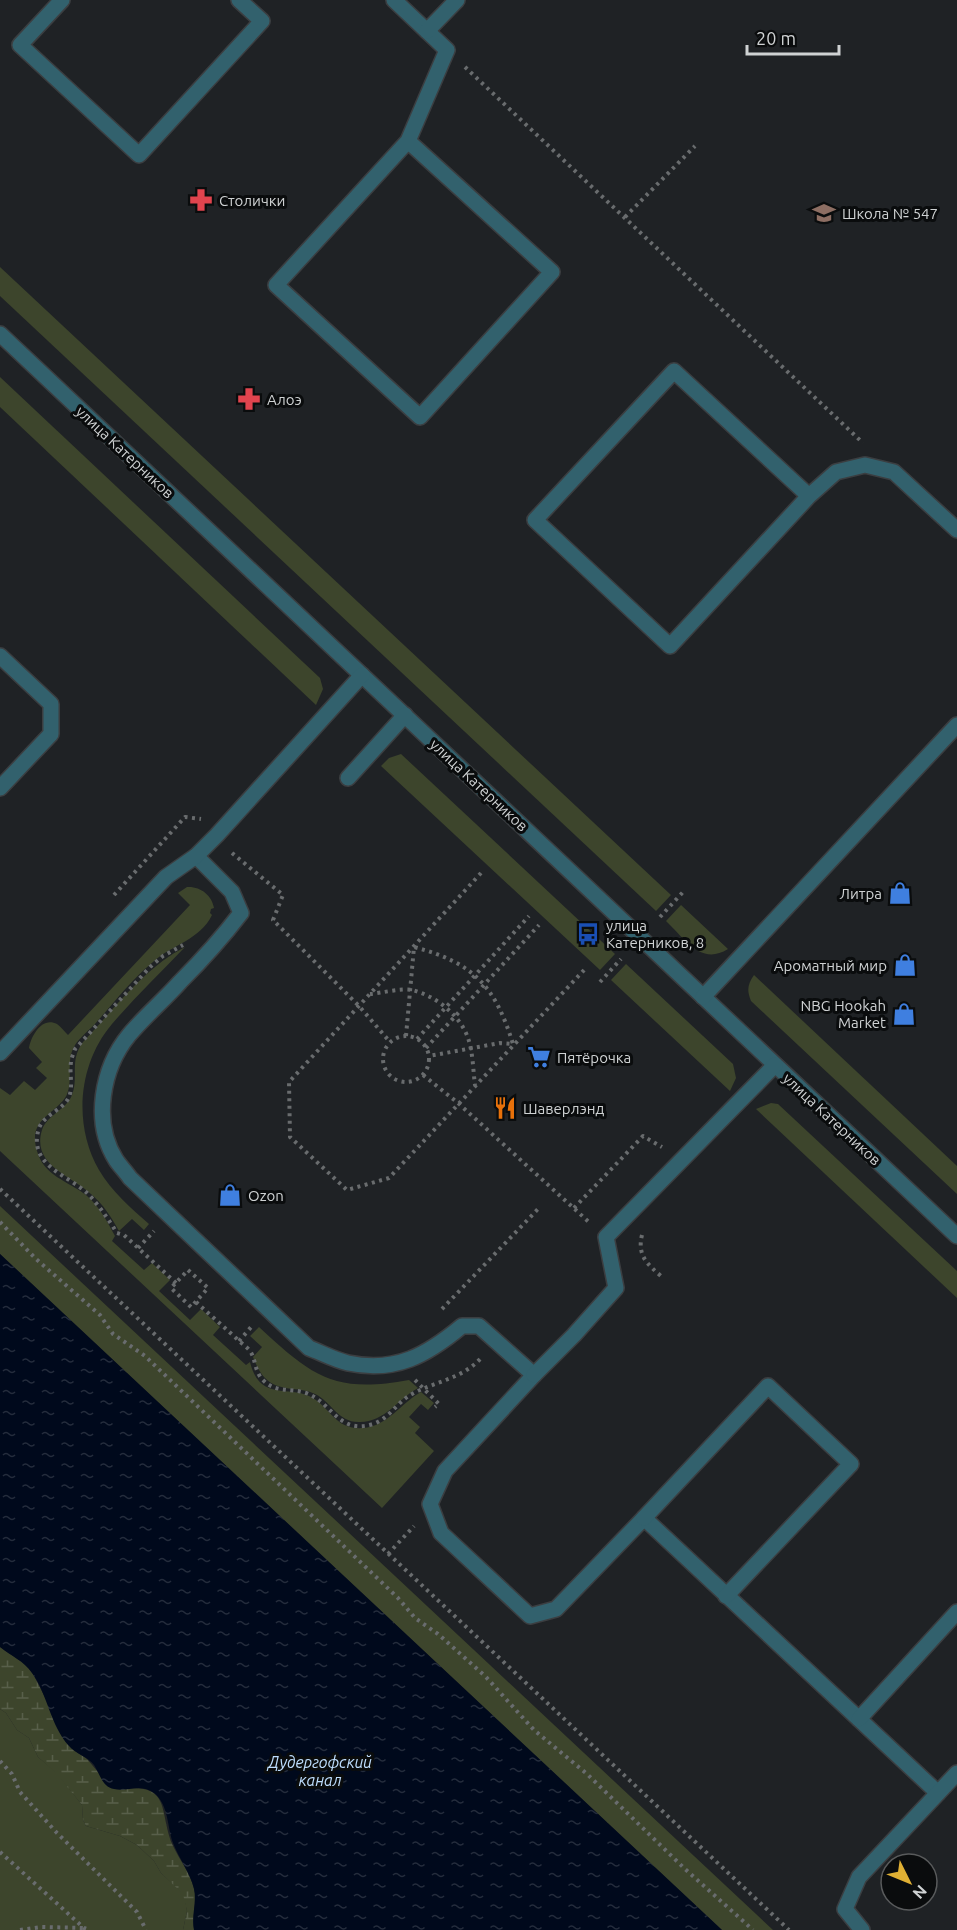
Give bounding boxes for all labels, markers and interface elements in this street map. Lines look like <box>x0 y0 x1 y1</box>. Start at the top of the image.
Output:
scale bar <box>747 18 838 56</box>
text: 20 m <box>756 28 796 48</box>
pharmacy icon: Столички <box>188 187 214 213</box>
place label: Столички <box>219 192 285 209</box>
school or university icon: Школа № 547 <box>811 200 837 226</box>
place label: Школа № 547 <box>842 205 938 222</box>
pharmacy icon: Алоэ <box>236 386 262 412</box>
place label: Алоэ <box>267 391 302 408</box>
street label: улица Катерников <box>73 402 177 502</box>
street label: улица Катерников <box>427 735 531 835</box>
shop icon: Литра <box>887 880 913 906</box>
place label: Литра <box>840 885 882 902</box>
place label: улица Катерников, 8 <box>606 917 704 951</box>
bus stop icon: улица Катерников, 8 <box>575 921 601 947</box>
shop icon: Ароматный мир <box>892 952 918 978</box>
place label: Ароматный мир <box>774 957 887 974</box>
place label: NBG Hookah Market <box>801 997 886 1031</box>
shop icon: NBG Hookah Market <box>891 1001 917 1027</box>
supermarket icon: Пятёрочка <box>526 1044 552 1070</box>
place label: Пятёрочка <box>557 1049 631 1066</box>
street label: улица Катерников <box>780 1069 884 1169</box>
restaurant icon: Шаверлэнд <box>492 1095 518 1121</box>
place label: Шаверлэнд <box>523 1100 604 1117</box>
shop icon: Ozon <box>217 1182 243 1208</box>
place label: Ozon <box>248 1187 284 1204</box>
water label: Дудергофский канал <box>266 1753 372 1789</box>
north arrow <box>879 1852 939 1912</box>
text: N <box>909 1882 931 1903</box>

